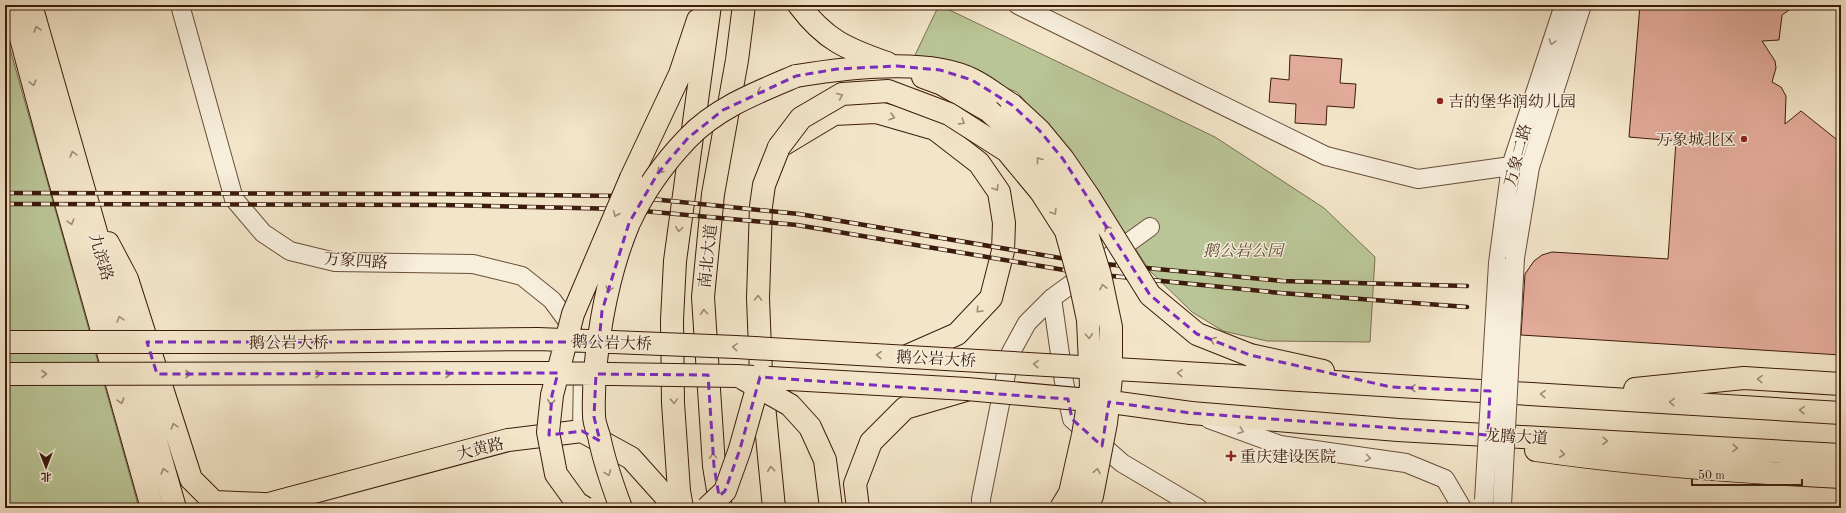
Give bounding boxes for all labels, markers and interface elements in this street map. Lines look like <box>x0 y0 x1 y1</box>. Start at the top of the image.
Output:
one-way arrow <box>33 25 42 32</box>
one-way arrow <box>1548 38 1557 45</box>
one-way arrow <box>28 80 37 87</box>
one-way arrow <box>757 86 765 94</box>
one-way arrow <box>835 93 843 101</box>
place label: 吉的堡华润幼儿园 <box>1448 93 1576 111</box>
marker: 吉的堡华润幼儿园 <box>1435 96 1445 106</box>
one-way arrow <box>888 112 895 121</box>
one-way arrow <box>958 118 965 125</box>
street label: 万象二路 <box>1501 122 1535 189</box>
place label: 万象城北区 <box>1656 131 1736 149</box>
marker: 万象城北区 <box>1739 134 1749 144</box>
one-way arrow <box>69 150 77 157</box>
one-way arrow <box>1037 157 1044 164</box>
one-way arrow <box>657 167 665 174</box>
one-way arrow <box>991 184 998 191</box>
one-way arrow <box>1049 208 1056 215</box>
one-way arrow <box>613 209 621 217</box>
one-way arrow <box>66 218 75 225</box>
street label: 南北大道 <box>696 223 720 289</box>
one-way arrow <box>1105 225 1112 232</box>
one-way arrow <box>675 226 684 232</box>
street label: 九滨路 <box>86 232 116 283</box>
park label: 鹅公岩公园 <box>1203 242 1286 260</box>
street label: 万象四路 <box>323 250 388 272</box>
one-way arrow <box>1099 284 1107 290</box>
one-way arrow <box>605 286 614 293</box>
one-way arrow <box>754 295 762 301</box>
one-way arrow <box>976 305 984 313</box>
one-way arrow <box>700 309 708 315</box>
one-way arrow <box>116 316 125 323</box>
street label: 鹅公岩大桥 <box>572 333 652 353</box>
one-way arrow <box>1084 333 1093 339</box>
street label: 鹅公岩大桥 <box>249 334 329 352</box>
one-way arrow <box>1210 337 1217 345</box>
one-way arrow <box>732 343 738 351</box>
street label: 鹅公岩大桥 <box>896 348 976 370</box>
one-way arrow <box>876 350 882 359</box>
one-way arrow <box>1033 360 1039 369</box>
one-way arrow <box>1177 369 1183 377</box>
one-way arrow <box>41 370 47 378</box>
one-way arrow <box>185 370 191 378</box>
one-way arrow <box>315 370 321 378</box>
one-way arrow <box>445 370 451 378</box>
one-way arrow <box>1757 375 1763 384</box>
one-way arrow <box>1410 383 1416 392</box>
one-way arrow <box>1540 390 1546 398</box>
one-way arrow <box>117 398 125 405</box>
one-way arrow <box>669 398 678 404</box>
one-way arrow <box>1669 398 1675 407</box>
one-way arrow <box>547 399 556 405</box>
one-way arrow <box>1799 406 1805 415</box>
one-way arrow <box>170 423 179 430</box>
one-way arrow <box>1237 426 1244 434</box>
street label: 龙腾大道 <box>1484 426 1548 448</box>
street label: 大黄路 <box>455 434 506 464</box>
one-way arrow <box>1602 437 1608 445</box>
one-way arrow <box>1732 444 1738 453</box>
north arrow <box>26 447 66 487</box>
place label: 重庆建设医院 <box>1240 448 1336 466</box>
one-way arrow <box>1559 449 1565 458</box>
marker: 重庆建设医院 <box>1225 450 1237 462</box>
one-way arrow <box>709 453 717 459</box>
one-way arrow <box>1364 453 1371 462</box>
scale bar <box>1692 461 1802 487</box>
one-way arrow <box>766 466 775 472</box>
one-way arrow <box>161 467 169 474</box>
one-way arrow <box>1092 468 1100 474</box>
one-way arrow <box>603 469 611 476</box>
text: 50 m <box>1698 469 1725 482</box>
text: 北 <box>41 470 52 482</box>

